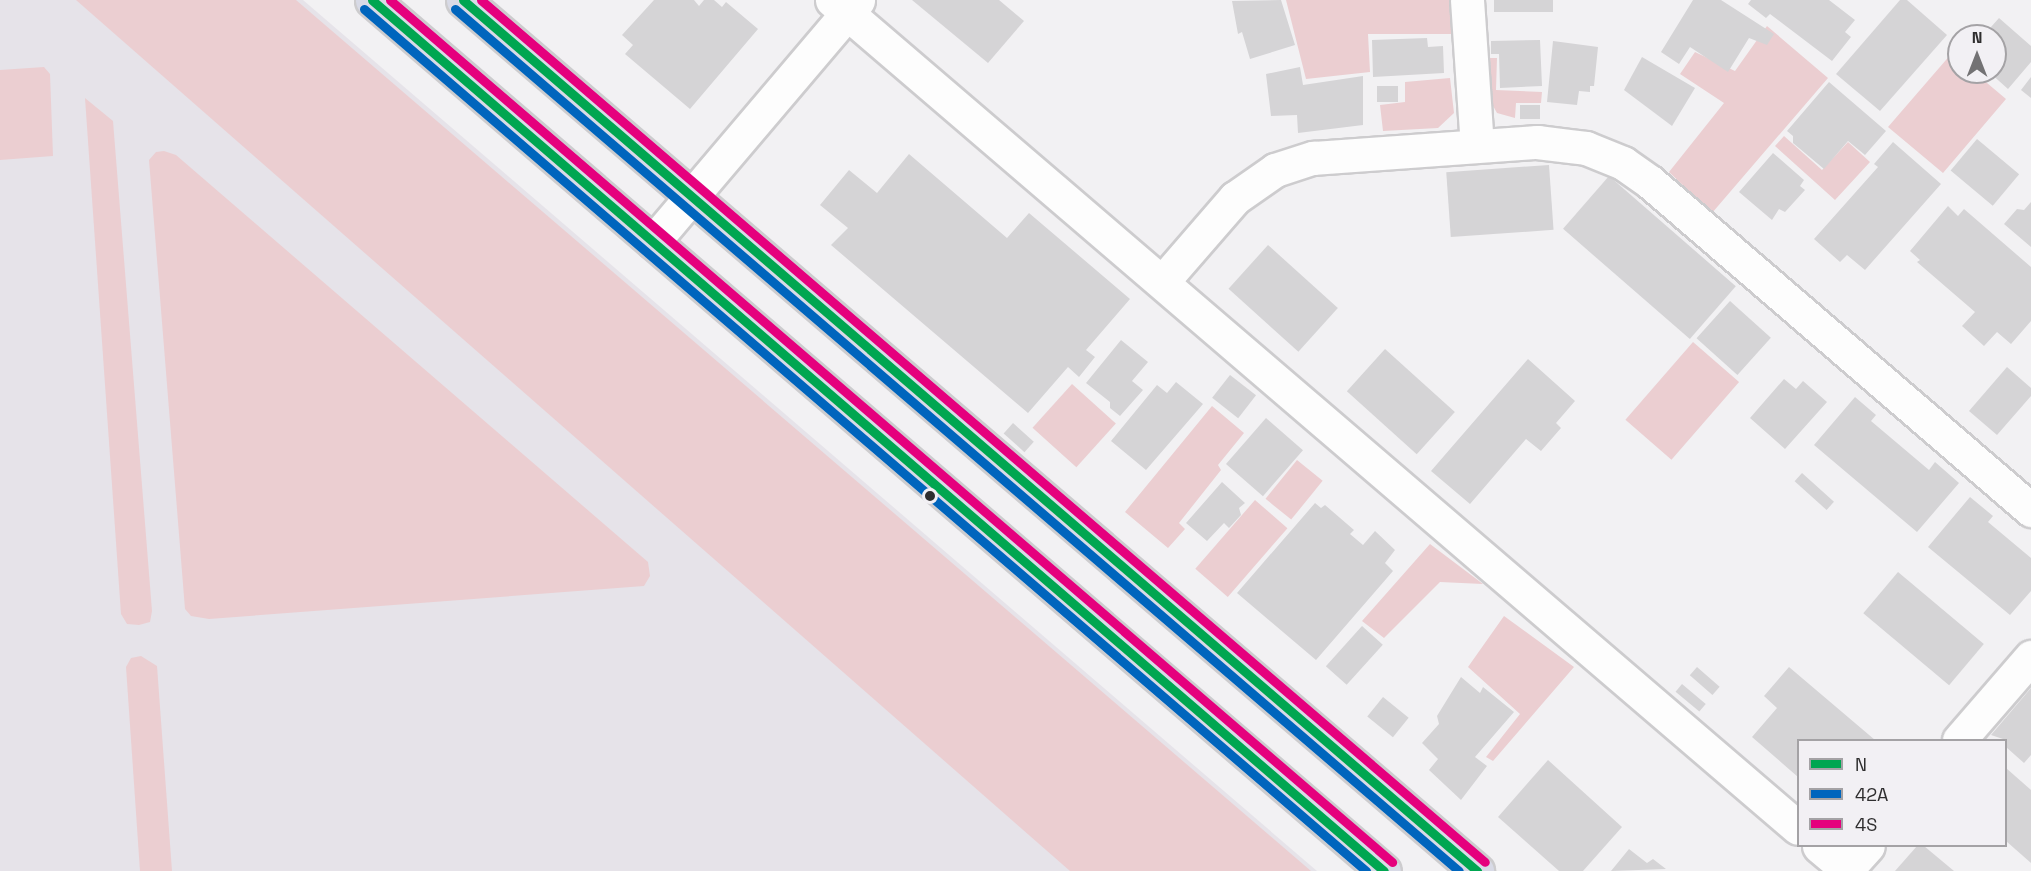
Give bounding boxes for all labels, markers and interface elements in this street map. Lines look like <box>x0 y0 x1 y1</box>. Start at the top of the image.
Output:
north arrow <box>1947 24 2007 84</box>
text: N <box>1972 27 1982 48</box>
unlabelled marker <box>924 490 936 502</box>
legend <box>1797 739 2007 847</box>
text: N <box>1855 753 1867 776</box>
text: 42A <box>1855 783 1888 806</box>
text: 4S <box>1855 813 1877 836</box>

